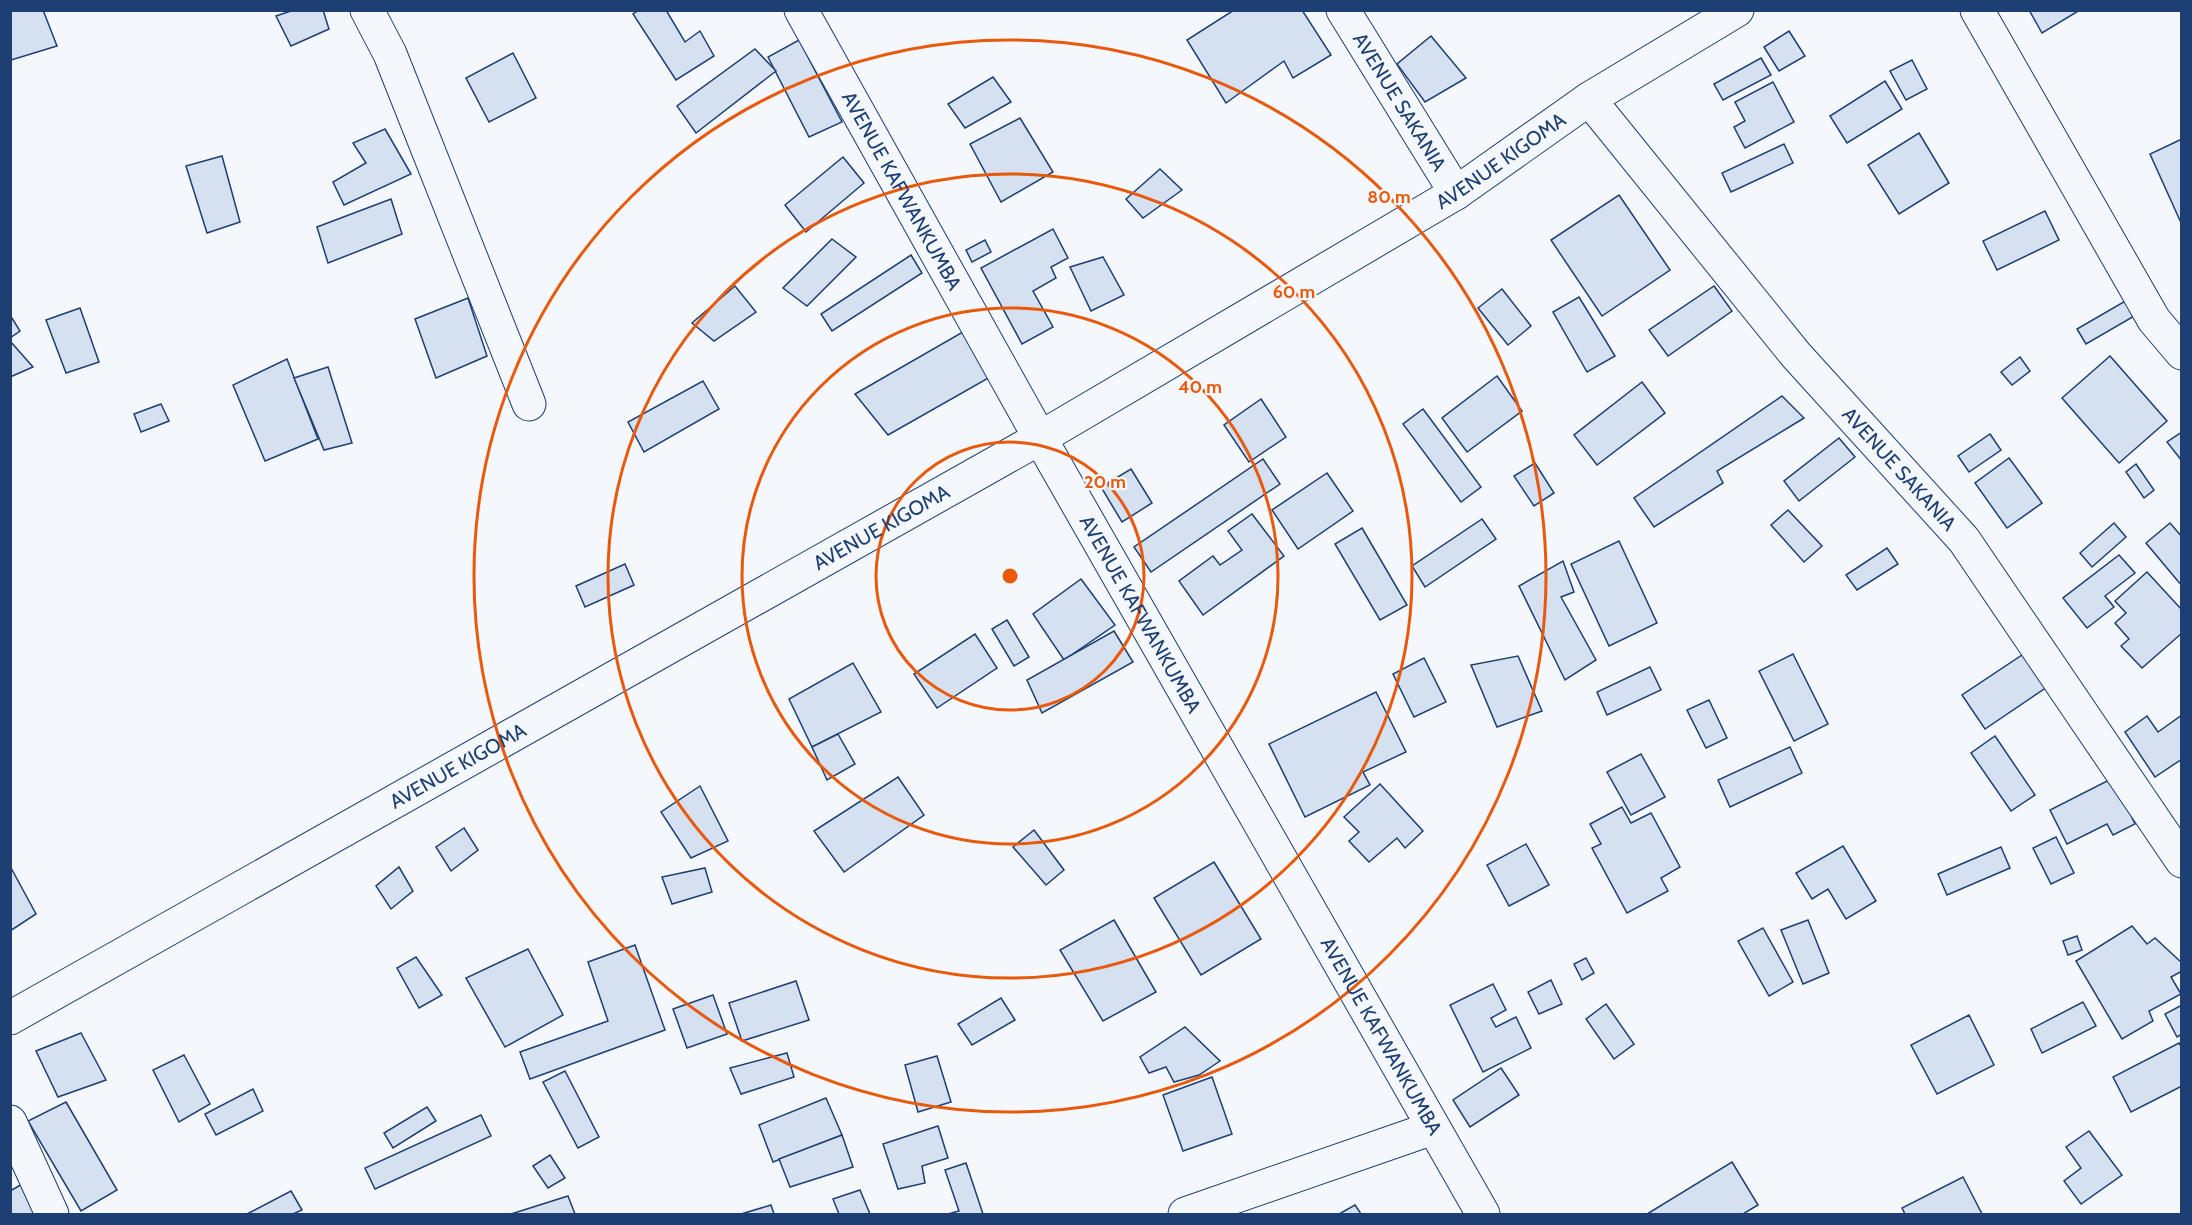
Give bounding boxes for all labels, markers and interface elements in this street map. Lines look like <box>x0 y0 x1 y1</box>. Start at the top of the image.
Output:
street label: AVENUE SAKANIA <box>1348 28 1452 176</box>
street label: AVENUE KAFWANKUMBA <box>837 87 967 295</box>
street label: AVENUE KIGOMA <box>1432 107 1571 214</box>
text: 80 m <box>1367 186 1411 208</box>
text: 60 m <box>1273 281 1315 303</box>
text: 40 m <box>1178 376 1222 398</box>
street label: AVENUE SAKANIA <box>1837 402 1962 536</box>
text: 20 m <box>1084 471 1126 493</box>
street label: AVENUE KIGOMA <box>809 479 954 575</box>
street label: AVENUE KAFWANKUMBA <box>1075 511 1207 718</box>
centre of rings <box>1000 566 1020 586</box>
street label: AVENUE KIGOMA <box>386 718 531 814</box>
street label: AVENUE KAFWANKUMBA <box>1316 933 1448 1140</box>

